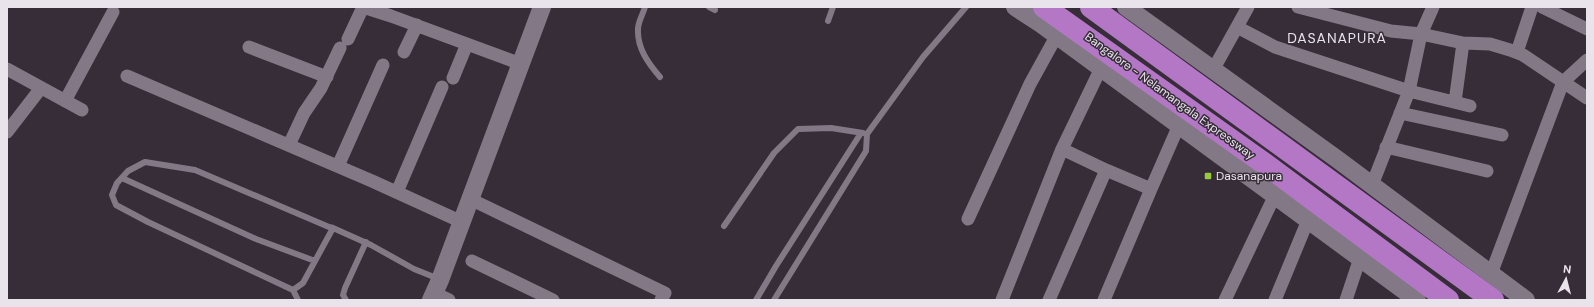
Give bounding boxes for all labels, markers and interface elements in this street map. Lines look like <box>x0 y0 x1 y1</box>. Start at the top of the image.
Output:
street label: Bangalore - Nelamangala Expressway <box>1082 29 1259 163</box>
district label: DASANAPURA <box>1287 29 1387 47</box>
place label: Dasanapura <box>1216 168 1282 184</box>
marker: Dasanapura <box>1203 171 1213 181</box>
north arrow <box>1546 259 1586 299</box>
text: N <box>1562 262 1572 277</box>

